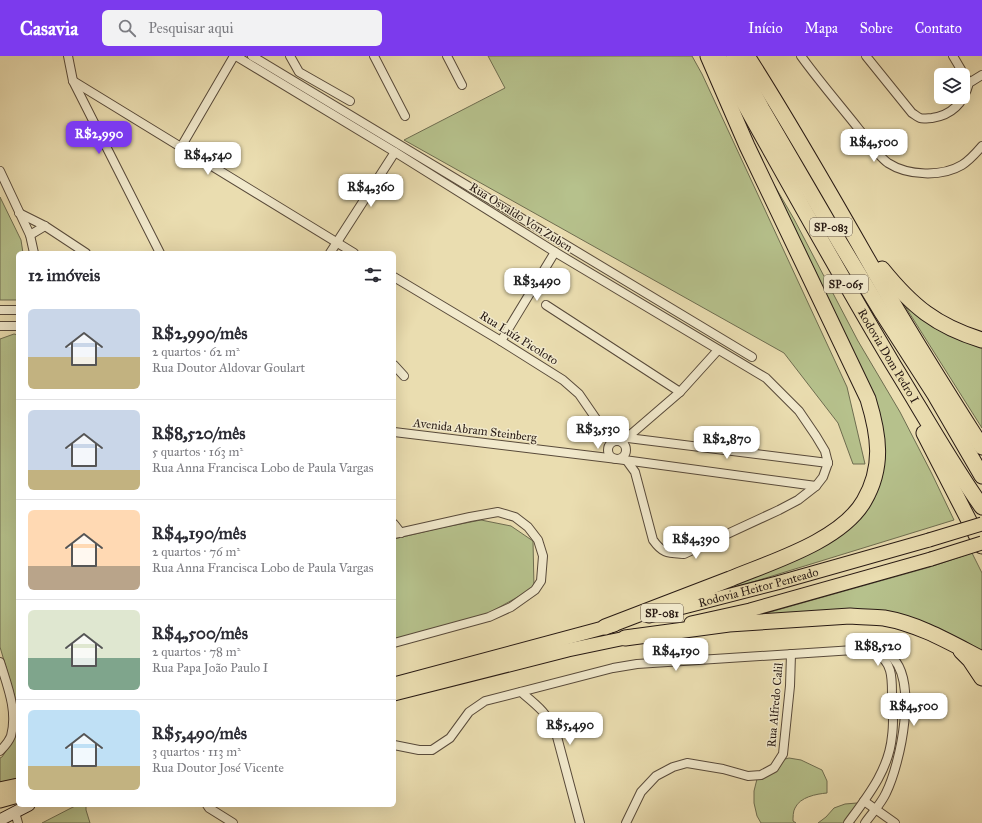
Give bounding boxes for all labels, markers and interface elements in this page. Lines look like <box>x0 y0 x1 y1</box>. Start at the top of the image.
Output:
search box <box>102 10 382 46</box>
text: Casavia <box>20 17 78 40</box>
icon: search <box>116 17 138 39</box>
text: Pesquisar aqui <box>148 19 234 37</box>
text: Início <box>748 20 783 37</box>
text: Mapa <box>805 20 838 37</box>
text: Sobre <box>860 20 893 37</box>
text: Contato <box>915 20 962 37</box>
map controls <box>934 68 970 104</box>
button: layers <box>934 68 970 104</box>
pin: R$2,990 <box>62 121 136 155</box>
text: R$2,990 <box>75 126 123 142</box>
pin: R$4,500 <box>837 129 911 163</box>
text: R$4,500 <box>850 134 898 150</box>
pin: R$4,540 <box>171 142 245 176</box>
text: R$4,540 <box>184 147 232 163</box>
pin: R$4,360 <box>334 174 408 208</box>
text: R$4,360 <box>347 179 395 195</box>
street label: Rua Osvaldo Von Zuben <box>467 180 575 255</box>
road number: SP-083 <box>810 218 852 236</box>
icon: filters <box>362 264 384 286</box>
text: 12 imóveis <box>28 265 100 286</box>
pin: R$3,490 <box>500 268 574 302</box>
text: R$3,490 <box>513 273 561 289</box>
road number: SP-065 <box>824 275 868 293</box>
street label: Rodovia Dom Pedro I <box>855 306 922 406</box>
street label: Rua Luíz Picoloto <box>477 308 561 368</box>
text: R$2,990/mês <box>152 323 247 344</box>
icon: home <box>60 325 108 373</box>
text: 2 quartos · 62 m² <box>152 344 240 360</box>
text: Rua Doutor Aldovar Goulart <box>152 360 305 376</box>
street label: Avenida Abram Steinberg <box>411 415 538 446</box>
pin: R$3,530 <box>561 416 635 450</box>
text: R$3,530 <box>576 421 620 437</box>
text: R$8,520/mês <box>152 423 246 444</box>
icon: home <box>60 426 108 474</box>
pin: R$2,870 <box>690 426 764 460</box>
text: R$2,870 <box>703 431 751 447</box>
text: 5 quartos · 163 m² <box>152 444 243 460</box>
text: Rua Anna Francisca Lobo de Paula Vargas <box>152 460 373 476</box>
text: R$4,190/mês <box>152 523 246 544</box>
icon: home <box>60 526 108 574</box>
pin: R$4,390 <box>659 526 733 560</box>
text: R$4,390 <box>672 531 720 547</box>
text: 2 quartos · 76 m² <box>152 544 240 560</box>
text: Rua Anna Francisca Lobo de Paula Vargas <box>152 560 373 576</box>
street label: Rodovia Heitor Penteado <box>697 565 820 610</box>
road number: SP-081 <box>641 604 683 622</box>
text: R$4,500/mês <box>152 623 248 644</box>
icon: home <box>60 626 108 674</box>
pin: R$8,520 <box>841 633 915 667</box>
pin: R$4,190 <box>639 638 713 672</box>
text: R$8,520 <box>854 638 902 654</box>
text: R$4,190 <box>652 643 700 659</box>
text: 2 quartos · 78 m² <box>152 644 241 660</box>
text: Rua Papa João Paulo I <box>152 660 268 676</box>
street label: Rua Alfredo Calil <box>764 661 786 748</box>
pin: R$4,500 <box>877 693 951 727</box>
text: R$4,500 <box>890 698 938 714</box>
pin: R$5,490 <box>533 712 607 746</box>
text: R$5,490 <box>546 717 594 733</box>
text: R$5,490/mês <box>152 723 247 744</box>
icon: home <box>60 726 108 774</box>
text: 3 quartos · 113 m² <box>152 744 241 760</box>
text: Rua Doutor José Vicente <box>152 760 284 776</box>

